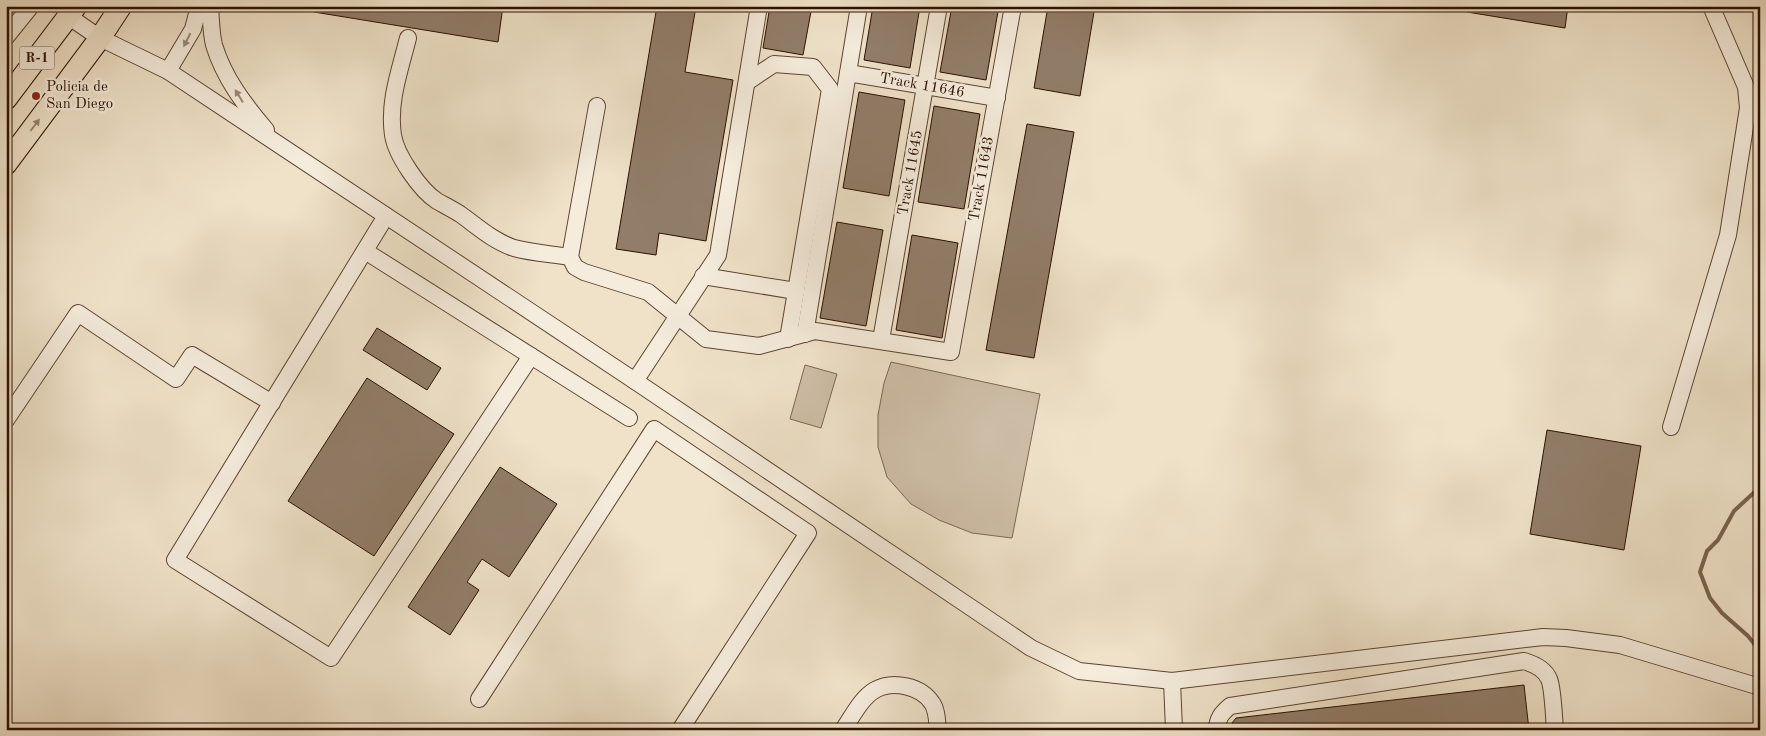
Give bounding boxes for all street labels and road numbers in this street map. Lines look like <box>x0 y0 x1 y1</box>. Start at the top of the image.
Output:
road number: R-1 <box>20 46 54 70</box>
street label: Track 11646 <box>878 71 966 101</box>
street label: Track 11645 <box>896 129 926 217</box>
street label: Track 11643 <box>967 135 997 223</box>

